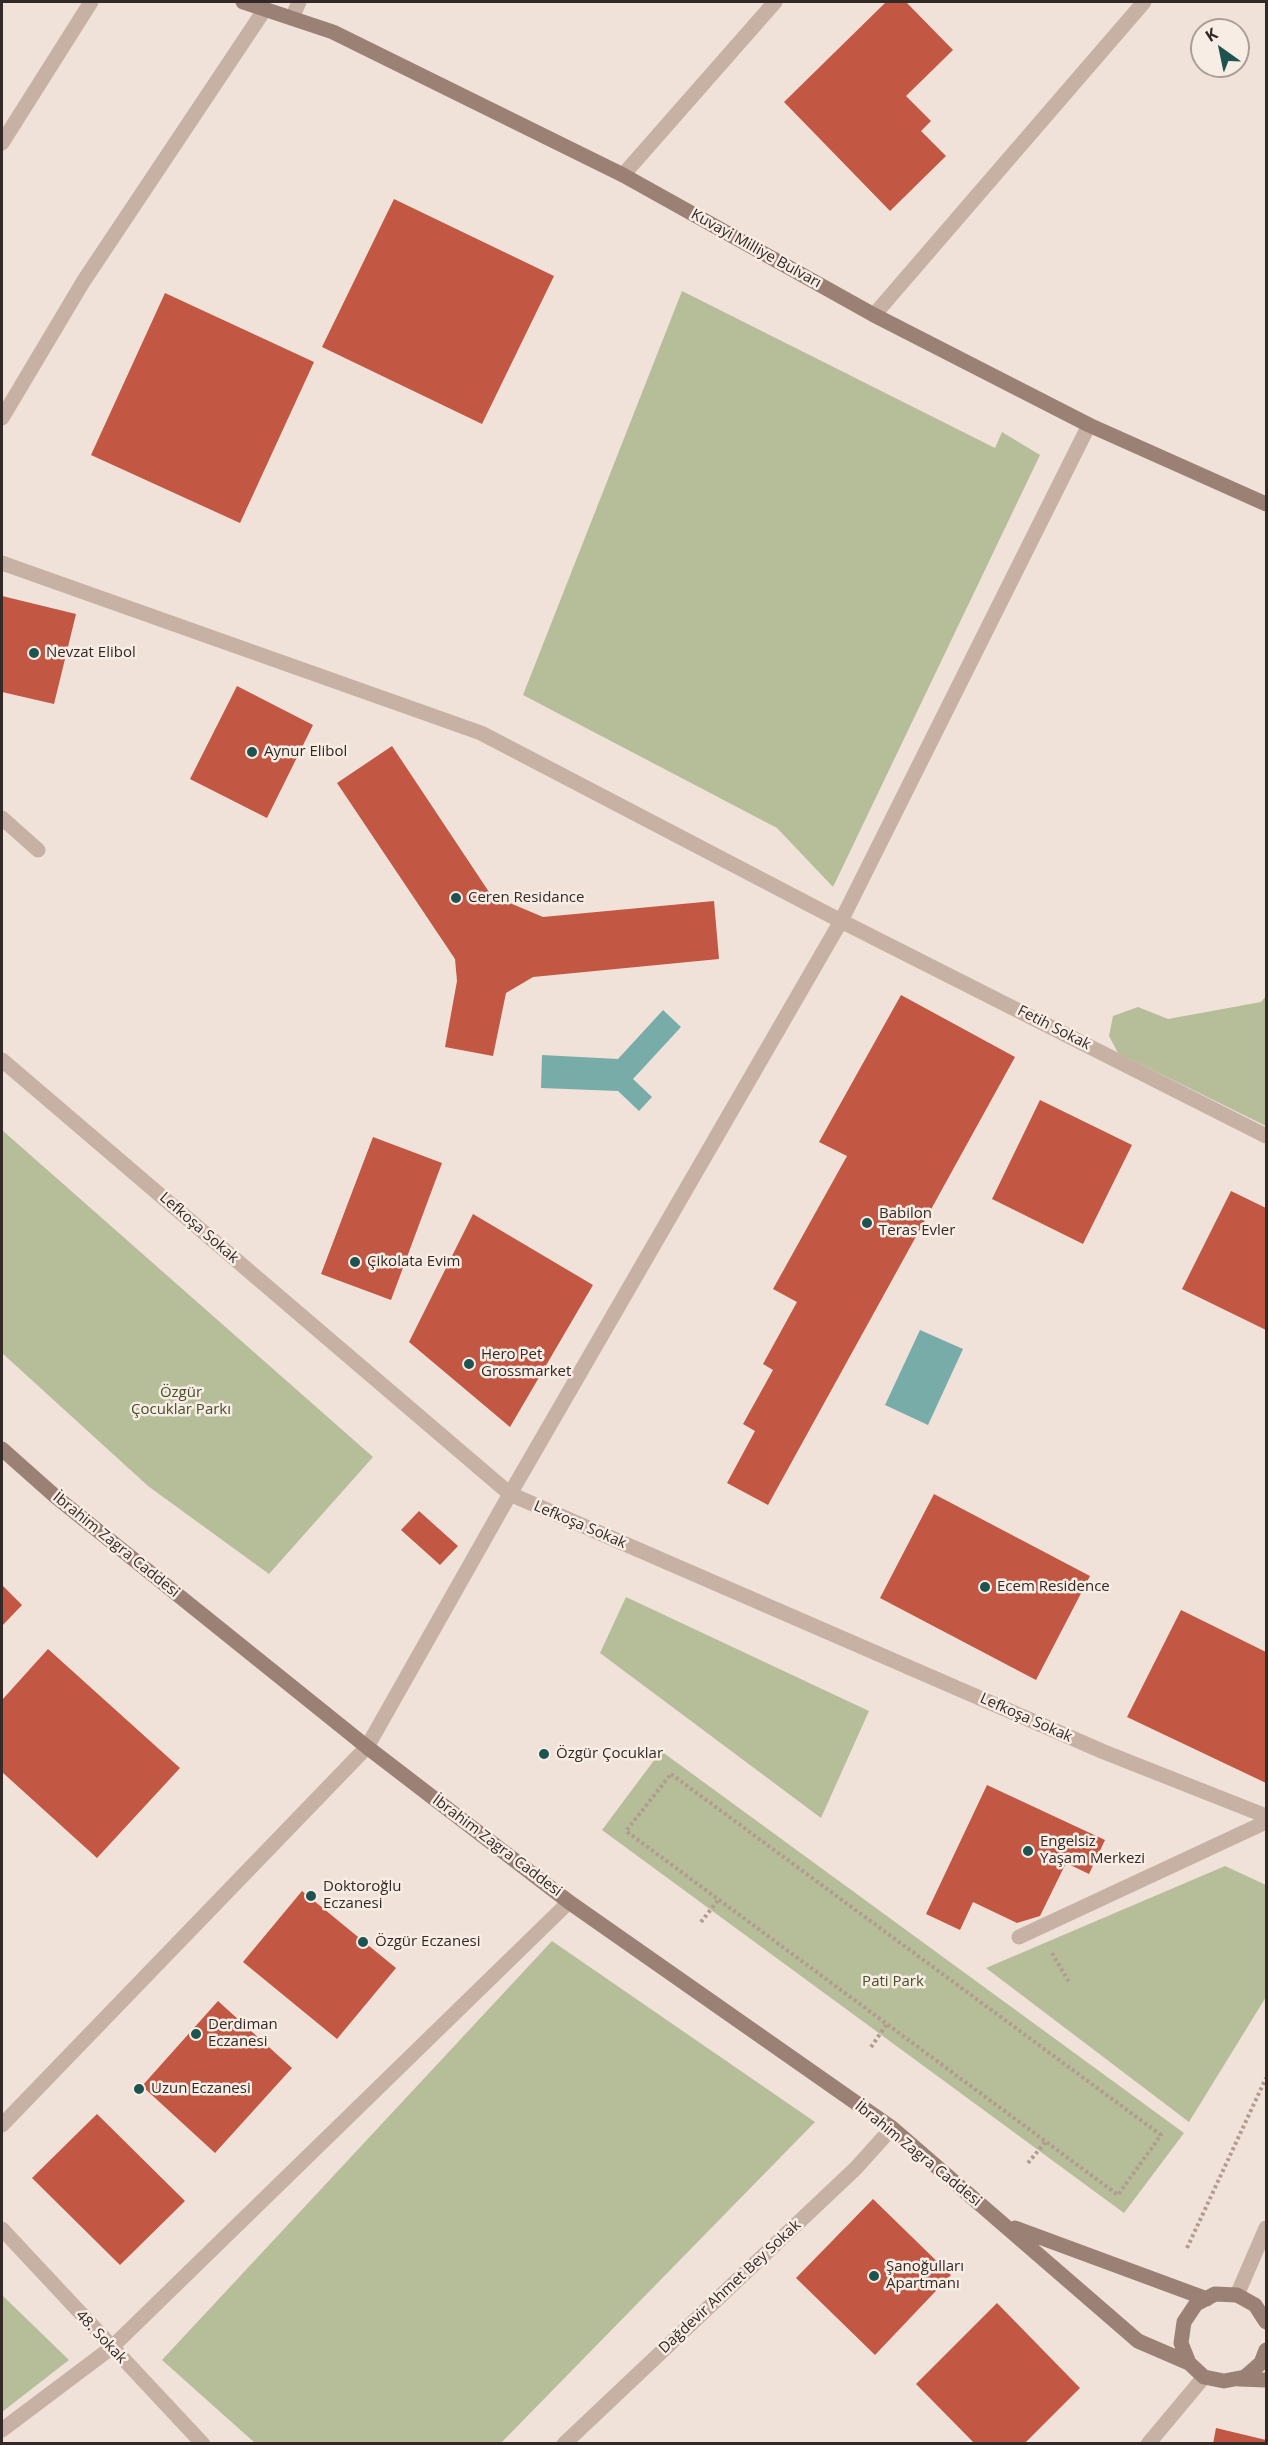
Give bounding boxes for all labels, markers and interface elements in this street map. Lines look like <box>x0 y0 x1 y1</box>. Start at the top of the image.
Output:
north arrow <box>1190 18 1250 78</box>
text: K <box>1201 22 1222 47</box>
street label: Kuvayi Milliye Bulvarı <box>688 206 824 292</box>
place label: Nevzat Elibol <box>46 644 136 662</box>
marker: Nevzat Elibol <box>27 646 41 660</box>
place label: Aynur Elibol <box>264 743 347 761</box>
marker: Aynur Elibol <box>245 745 259 759</box>
place label: Ceren Residance <box>468 889 584 907</box>
marker: Ceren Residance <box>449 891 463 905</box>
street label: Fetih Sokak <box>1014 1002 1094 1054</box>
street label: Lefkoşa Sokak <box>156 1189 242 1267</box>
place label: Babilon Teras Evler <box>879 1205 955 1240</box>
marker: Babilon Teras Evler <box>860 1216 874 1230</box>
place label: Çikolata Evim <box>367 1253 460 1271</box>
marker: Çikolata Evim <box>348 1255 362 1269</box>
place label: Hero Pet Grossmarket <box>481 1346 571 1381</box>
marker: Hero Pet Grossmarket <box>462 1357 476 1371</box>
park label: Özgür Çocuklar Parkı <box>131 1384 231 1419</box>
street label: İbrahim Zagra Caddesi <box>49 1488 183 1602</box>
street label: Lefkoşa Sokak <box>531 1497 629 1553</box>
place label: Ecem Residence <box>997 1578 1110 1596</box>
marker: Ecem Residence <box>978 1580 992 1594</box>
street label: Lefkoşa Sokak <box>977 1690 1075 1746</box>
place label: Özgür Çocuklar <box>556 1745 663 1763</box>
marker: Özgür Çocuklar <box>537 1747 551 1761</box>
street label: İbrahim Zagra Caddesi <box>429 1791 565 1901</box>
place label: Engelsiz Yaşam Merkezi <box>1040 1833 1145 1868</box>
marker: Engelsiz Yaşam Merkezi <box>1021 1844 1035 1858</box>
place label: Doktoroğlu Eczanesi <box>323 1878 401 1913</box>
marker: Doktoroğlu Eczanesi <box>304 1889 318 1903</box>
place label: Özgür Eczanesi <box>375 1933 481 1951</box>
marker: Özgür Eczanesi <box>356 1935 370 1949</box>
park label: Pati Park <box>862 1973 924 1991</box>
place label: Derdiman Eczanesi <box>208 2016 278 2051</box>
marker: Derdiman Eczanesi <box>189 2027 203 2041</box>
place label: Uzun Eczanesi <box>151 2080 251 2098</box>
marker: Uzun Eczanesi <box>132 2082 146 2096</box>
street label: İbrahim Zagra Caddesi <box>851 2097 985 2211</box>
street label: Dağdevir Ahmet Bey Sokak <box>655 2217 805 2357</box>
place label: Şanoğulları Apartmanı <box>886 2258 964 2293</box>
marker: Şanoğulları Apartmanı <box>867 2269 881 2283</box>
street label: 48. Sokak <box>72 2307 130 2367</box>

